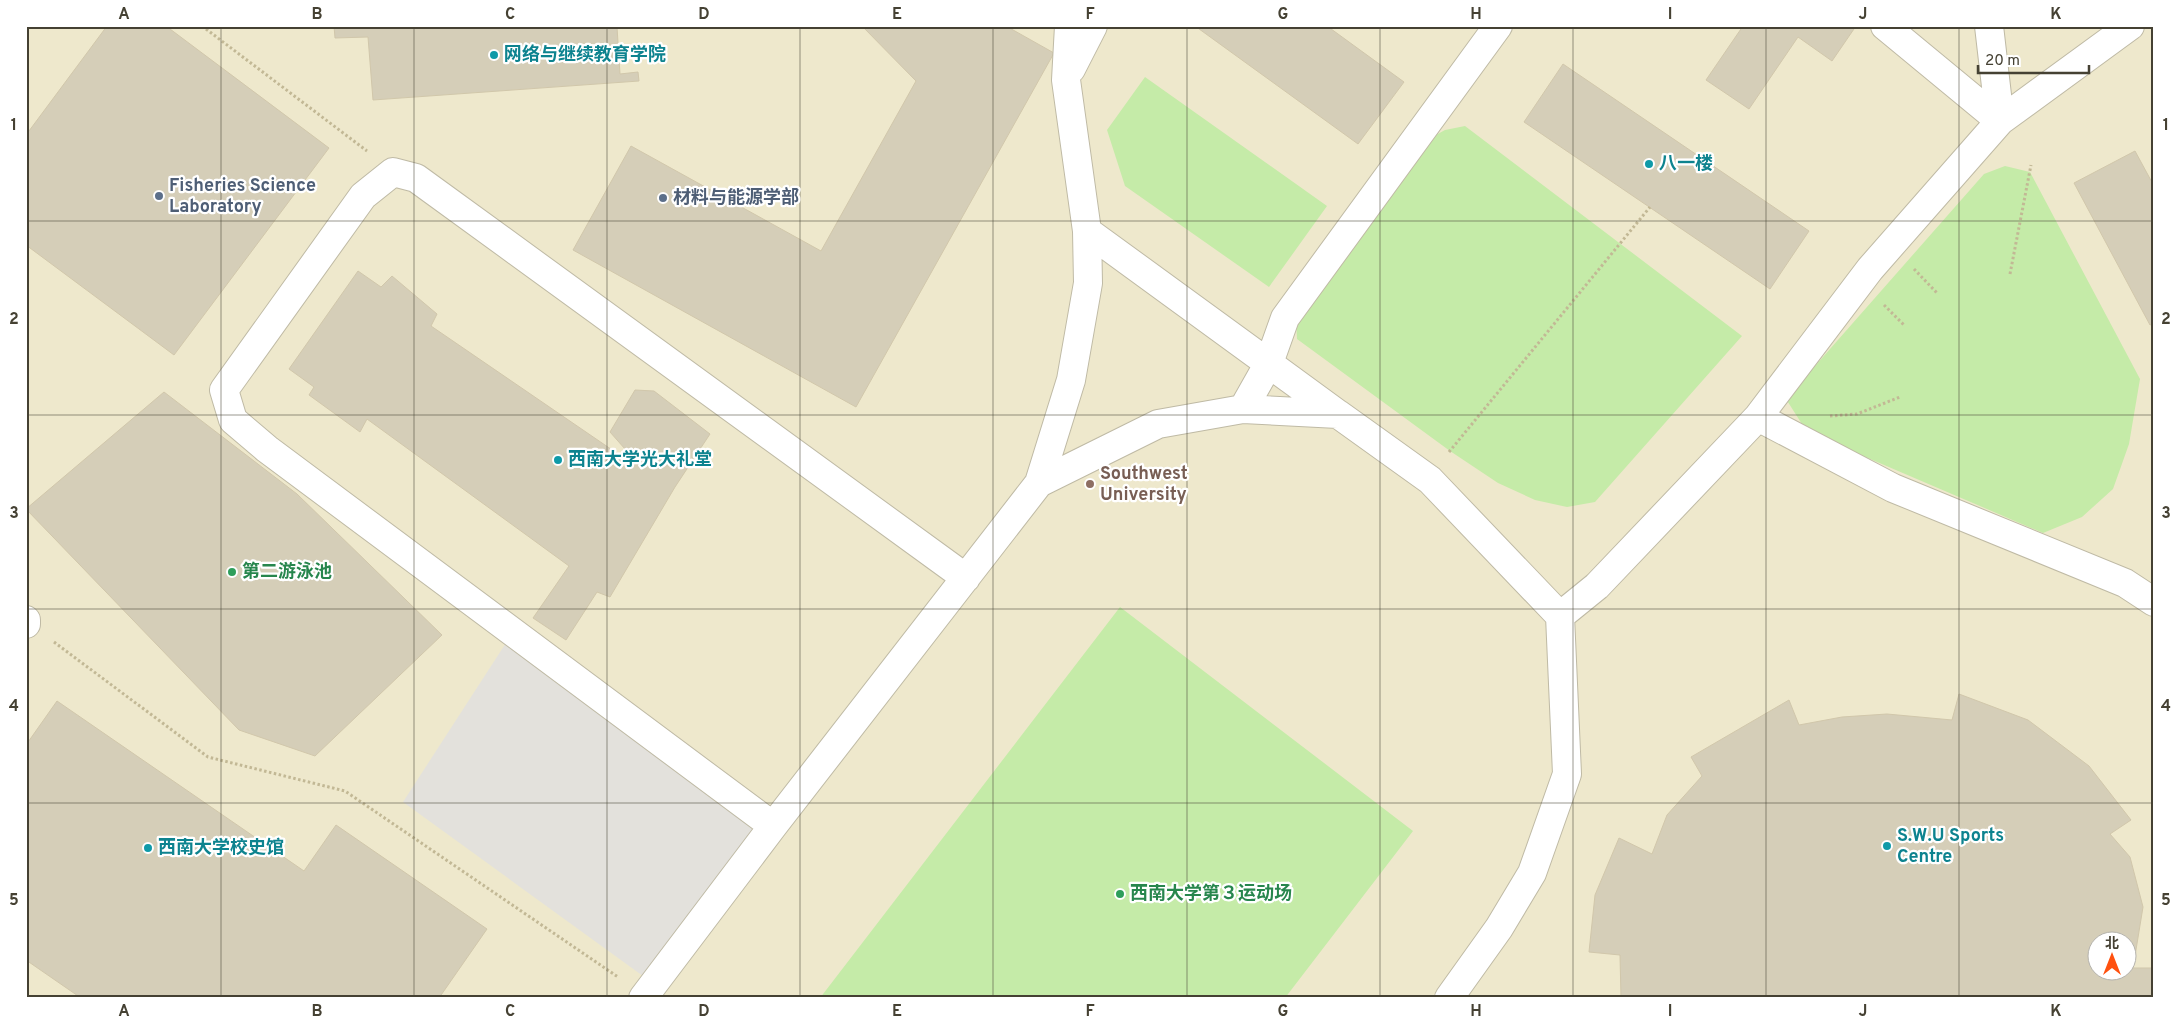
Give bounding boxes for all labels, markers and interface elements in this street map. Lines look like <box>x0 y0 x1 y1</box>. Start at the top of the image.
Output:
text: A <box>118 5 130 25</box>
text: B <box>311 5 323 25</box>
text: C <box>505 5 515 25</box>
text: D <box>698 5 710 25</box>
text: E <box>892 5 902 25</box>
text: F <box>1085 5 1095 25</box>
text: G <box>1278 5 1288 25</box>
text: H <box>1470 5 1482 25</box>
text: I <box>1668 5 1672 25</box>
text: J <box>1859 5 1867 25</box>
text: K <box>2050 5 2062 25</box>
scale bar <box>1978 42 2089 74</box>
place label: 网络与继续教育学院 <box>504 44 666 67</box>
marker: 网络与继续教育学院 <box>488 49 500 61</box>
text: 20 m <box>1985 52 2020 71</box>
text: 1 <box>11 116 17 136</box>
text: 1 <box>2163 116 2169 136</box>
place label: 八一楼 <box>1659 153 1713 176</box>
marker: 八一楼 <box>1643 158 1655 170</box>
place label: Fisheries Science Laboratory <box>169 175 316 219</box>
place label: 材料与能源学部 <box>673 187 799 210</box>
marker: Fisheries Science Laboratory <box>153 190 165 202</box>
marker: 材料与能源学部 <box>657 192 669 204</box>
text: 2 <box>9 310 19 330</box>
text: 2 <box>2161 310 2171 330</box>
place label: 西南大学光大礼堂 <box>568 449 712 472</box>
marker: 西南大学光大礼堂 <box>552 454 564 466</box>
place label: Southwest University <box>1100 463 1188 507</box>
marker: Southwest University <box>1084 478 1096 490</box>
text: 3 <box>9 504 19 524</box>
text: 3 <box>2161 504 2171 524</box>
place label: 第二游泳池 <box>242 561 332 584</box>
marker: 第二游泳池 <box>226 566 238 578</box>
text: 4 <box>9 697 19 717</box>
text: 4 <box>2161 697 2171 717</box>
place label: S.W.U Sports Centre <box>1897 825 2004 869</box>
place label: 西南大学校史馆 <box>158 837 284 860</box>
marker: S.W.U Sports Centre <box>1881 840 1893 852</box>
marker: 西南大学校史馆 <box>142 842 154 854</box>
place label: 西南大学第３运动场 <box>1130 883 1292 906</box>
marker: 西南大学第３运动场 <box>1114 888 1126 900</box>
text: 5 <box>9 891 19 911</box>
text: 5 <box>2161 891 2171 911</box>
north arrow <box>2088 932 2138 982</box>
text: 北 <box>2105 936 2119 953</box>
text: A <box>118 1002 130 1022</box>
text: B <box>311 1002 323 1022</box>
text: C <box>505 1002 515 1022</box>
text: D <box>698 1002 710 1022</box>
text: E <box>892 1002 902 1022</box>
text: F <box>1085 1002 1095 1022</box>
text: G <box>1278 1002 1288 1022</box>
text: H <box>1470 1002 1482 1022</box>
text: I <box>1668 1002 1672 1022</box>
text: J <box>1859 1002 1867 1022</box>
text: K <box>2050 1002 2062 1022</box>

